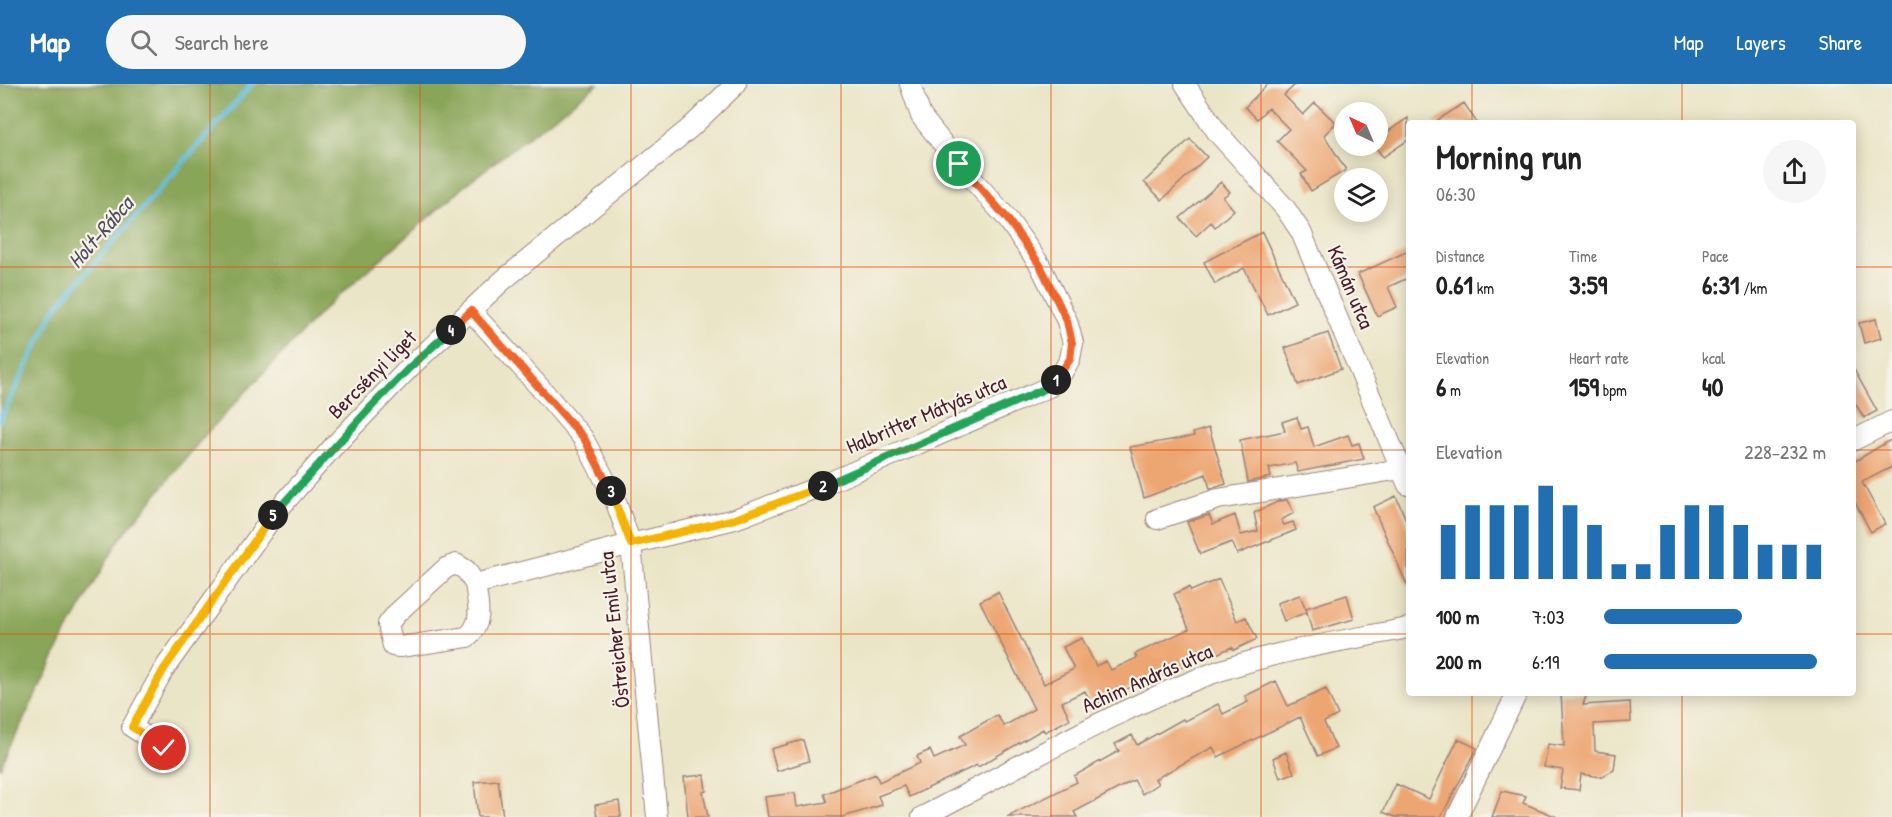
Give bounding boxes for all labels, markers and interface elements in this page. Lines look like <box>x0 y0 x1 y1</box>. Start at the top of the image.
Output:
search box <box>106 15 526 69</box>
text: Map <box>30 23 70 61</box>
icon: search <box>127 26 160 59</box>
text: Search here <box>175 27 269 57</box>
text: Map <box>1674 28 1703 57</box>
text: Layers <box>1736 28 1786 57</box>
text: Share <box>1819 28 1862 57</box>
north arrow <box>1334 102 1388 156</box>
map controls <box>1334 102 1388 222</box>
text: Morning run <box>1436 135 1582 179</box>
pin <box>933 138 984 189</box>
button: share <box>1763 140 1826 203</box>
icon: arrive <box>942 147 975 180</box>
button: layers <box>1334 168 1388 222</box>
text: 06:30 <box>1436 180 1476 207</box>
water label: Holt-Rábca <box>60 188 141 274</box>
street label: Kámán utca <box>1320 241 1382 333</box>
text: Distance <box>1436 245 1485 267</box>
text: Time <box>1569 245 1597 267</box>
text: Pace <box>1702 245 1729 267</box>
text: 0.61 <box>1436 267 1473 302</box>
text: 3:59 <box>1569 267 1607 302</box>
text: 6:31 <box>1702 267 1740 302</box>
text: km <box>1473 277 1494 299</box>
text: /km <box>1740 277 1767 299</box>
pin: 4 <box>436 315 466 345</box>
text: 4 <box>448 319 454 341</box>
street label: Bercsényi liget <box>321 323 423 425</box>
text: Elevation <box>1436 347 1489 369</box>
text: Heart rate <box>1569 347 1629 369</box>
text: kcal <box>1702 347 1725 369</box>
pin: 1 <box>1041 365 1071 395</box>
street label: Halbritter Mátyás utca <box>842 367 1010 461</box>
text: 1 <box>1053 369 1059 391</box>
text: 6 <box>1436 369 1446 404</box>
text: 159 <box>1569 369 1599 404</box>
text: 40 <box>1702 369 1723 404</box>
text: m <box>1446 379 1461 401</box>
text: bpm <box>1599 379 1627 401</box>
text: Elevation <box>1436 438 1502 465</box>
text: 228–232 m <box>1744 438 1826 465</box>
pin: 2 <box>808 471 838 501</box>
text: 2 <box>819 475 827 497</box>
pin: 3 <box>596 476 626 506</box>
text: 3 <box>607 480 615 502</box>
pin: 5 <box>258 500 288 530</box>
text: 5 <box>270 504 276 526</box>
street label: Östreicher Emil utca <box>591 550 637 710</box>
text: 100 m <box>1436 603 1479 630</box>
text: 7:03 <box>1532 603 1564 630</box>
street label: Achim András utca <box>1077 636 1217 720</box>
text: 200 m <box>1436 648 1481 675</box>
text: 6:19 <box>1532 648 1559 675</box>
pin <box>138 722 189 773</box>
icon: check <box>147 731 180 764</box>

